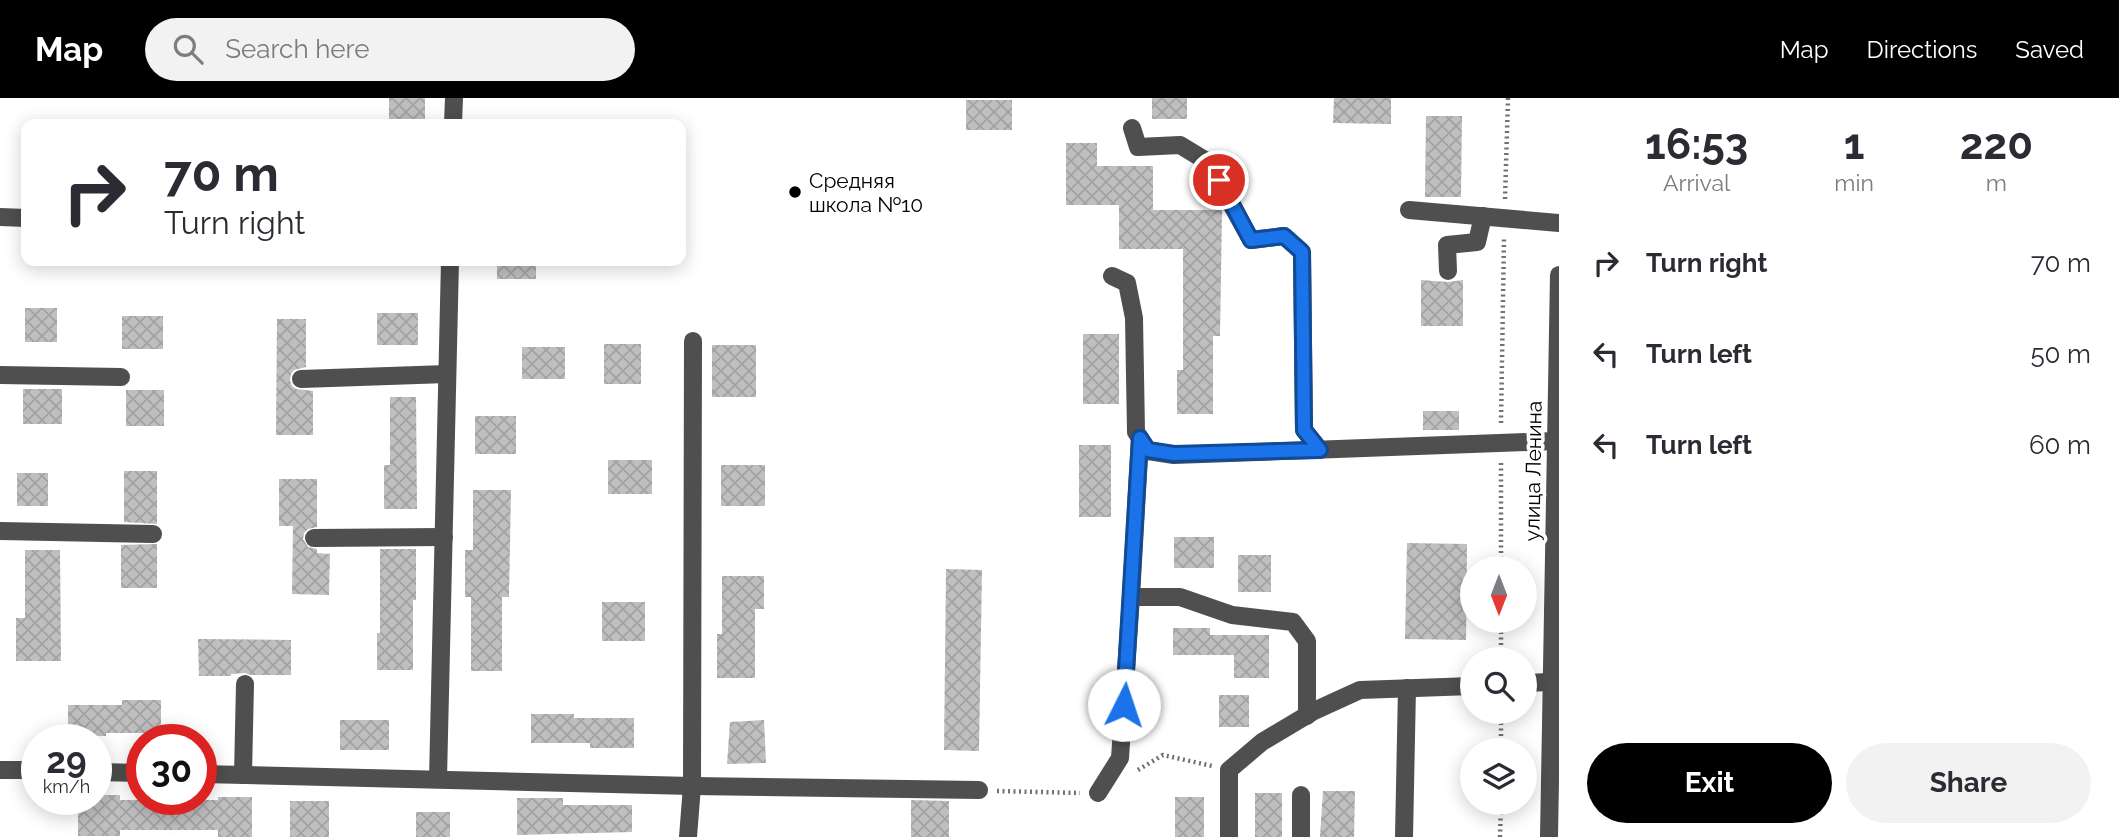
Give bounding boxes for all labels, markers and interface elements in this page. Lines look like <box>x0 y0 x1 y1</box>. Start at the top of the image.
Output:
search box <box>145 18 635 81</box>
text: Map <box>35 30 103 69</box>
icon: search <box>169 30 207 68</box>
text: Search here <box>225 34 370 64</box>
text: Map <box>1780 35 1829 64</box>
text: Directions <box>1867 35 1977 64</box>
text: Saved <box>2015 35 2084 64</box>
text: 16:53 <box>1645 120 1748 169</box>
text: 1 <box>1844 120 1864 169</box>
text: 220 <box>1960 120 2033 169</box>
text: 70 m <box>164 145 279 202</box>
icon: right <box>49 147 140 238</box>
pin <box>1189 150 1249 210</box>
icon: arrive <box>1200 161 1238 199</box>
place label: Средняя школа №10 <box>809 168 923 217</box>
text: Arrival <box>1663 169 1730 196</box>
text: min <box>1834 169 1874 196</box>
text: m <box>1986 169 2007 196</box>
marker: Средняя школа №10 <box>787 184 803 200</box>
text: Turn right <box>164 204 305 241</box>
icon: right <box>1587 244 1625 282</box>
text: Turn right <box>1646 248 1767 278</box>
text: 70 m <box>2031 248 2091 278</box>
icon: left <box>1587 335 1625 373</box>
text: Turn left <box>1646 339 1752 369</box>
text: 50 m <box>2030 339 2091 369</box>
street label: улица Ленина <box>1519 400 1547 542</box>
icon: left <box>1587 426 1625 464</box>
text: Turn left <box>1646 430 1752 460</box>
text: 60 m <box>2029 430 2091 460</box>
north arrow <box>1460 556 1536 634</box>
map controls <box>1460 556 1537 815</box>
button: search <box>1460 647 1537 724</box>
position arrow <box>1087 668 1161 742</box>
speed limit sign: 30 <box>126 724 217 815</box>
button: layers <box>1460 738 1537 815</box>
text: 29 <box>46 740 87 781</box>
button: Exit <box>1587 743 1832 823</box>
button: Share <box>1846 743 2091 823</box>
text: km/h <box>43 776 90 797</box>

